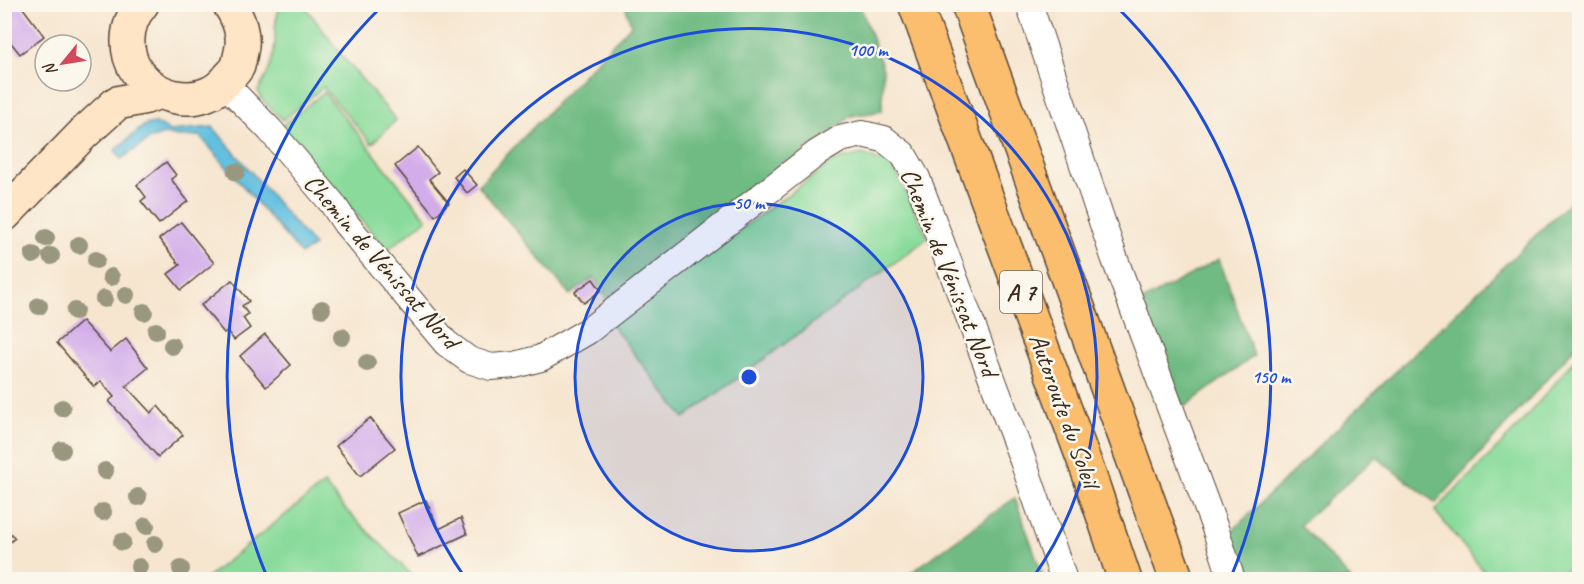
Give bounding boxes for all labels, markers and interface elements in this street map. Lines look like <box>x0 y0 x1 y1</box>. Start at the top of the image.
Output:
north arrow <box>33 33 93 93</box>
text: 100 m <box>849 39 889 61</box>
text: N <box>38 58 62 79</box>
street label: Chemin de Vénissat Nord <box>893 163 1008 385</box>
street label: Chemin de Vénissat Nord <box>296 167 469 359</box>
text: 50 m <box>734 192 766 214</box>
road number: A 7 <box>1000 271 1042 313</box>
street label: Autoroute du Soleil <box>1021 329 1109 496</box>
text: 150 m <box>1252 366 1292 388</box>
centre of rings <box>739 367 759 387</box>

